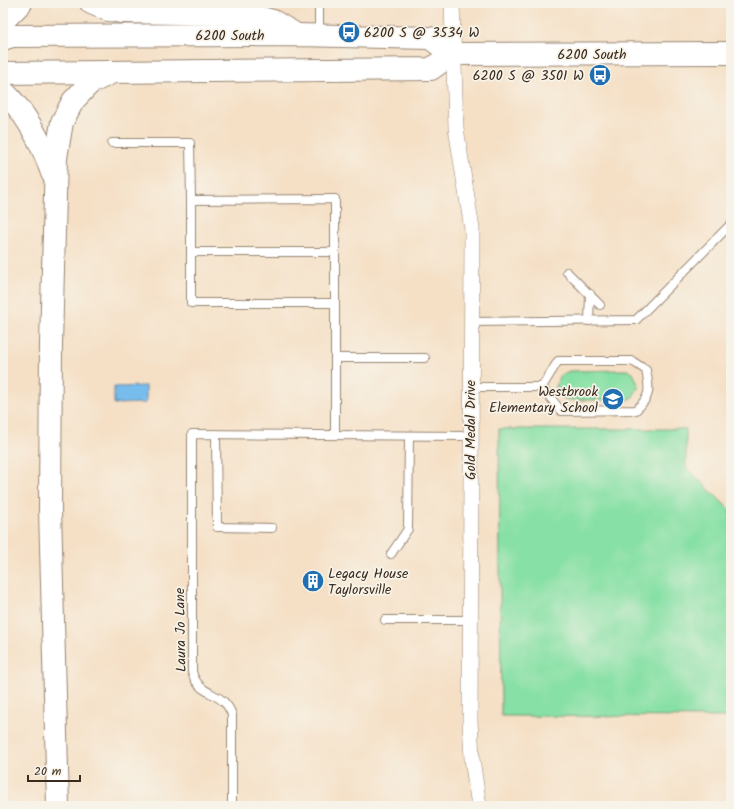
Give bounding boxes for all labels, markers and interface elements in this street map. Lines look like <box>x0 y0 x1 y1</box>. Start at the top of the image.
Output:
bus stop icon: 6200 S @ 3534 W <box>336 19 362 45</box>
place label: 6200 S @ 3534 W <box>364 22 480 44</box>
street label: 6200 South <box>196 25 264 47</box>
street label: 6200 South <box>558 44 626 66</box>
bus stop icon: 6200 S @ 3501 W <box>587 62 613 88</box>
place label: 6200 S @ 3501 W <box>473 65 584 87</box>
street label: Gold Medal Drive <box>460 379 482 480</box>
place label: Westbrook Elementary School <box>489 381 599 419</box>
school or university icon: Westbrook Elementary School <box>600 386 626 412</box>
place label: Legacy House Taylorsville <box>328 563 409 601</box>
building icon: Legacy House Taylorsville <box>300 568 326 594</box>
street label: Laura Jo Lane <box>169 587 193 672</box>
scale bar <box>28 757 80 783</box>
text: 20 m <box>34 762 62 781</box>

